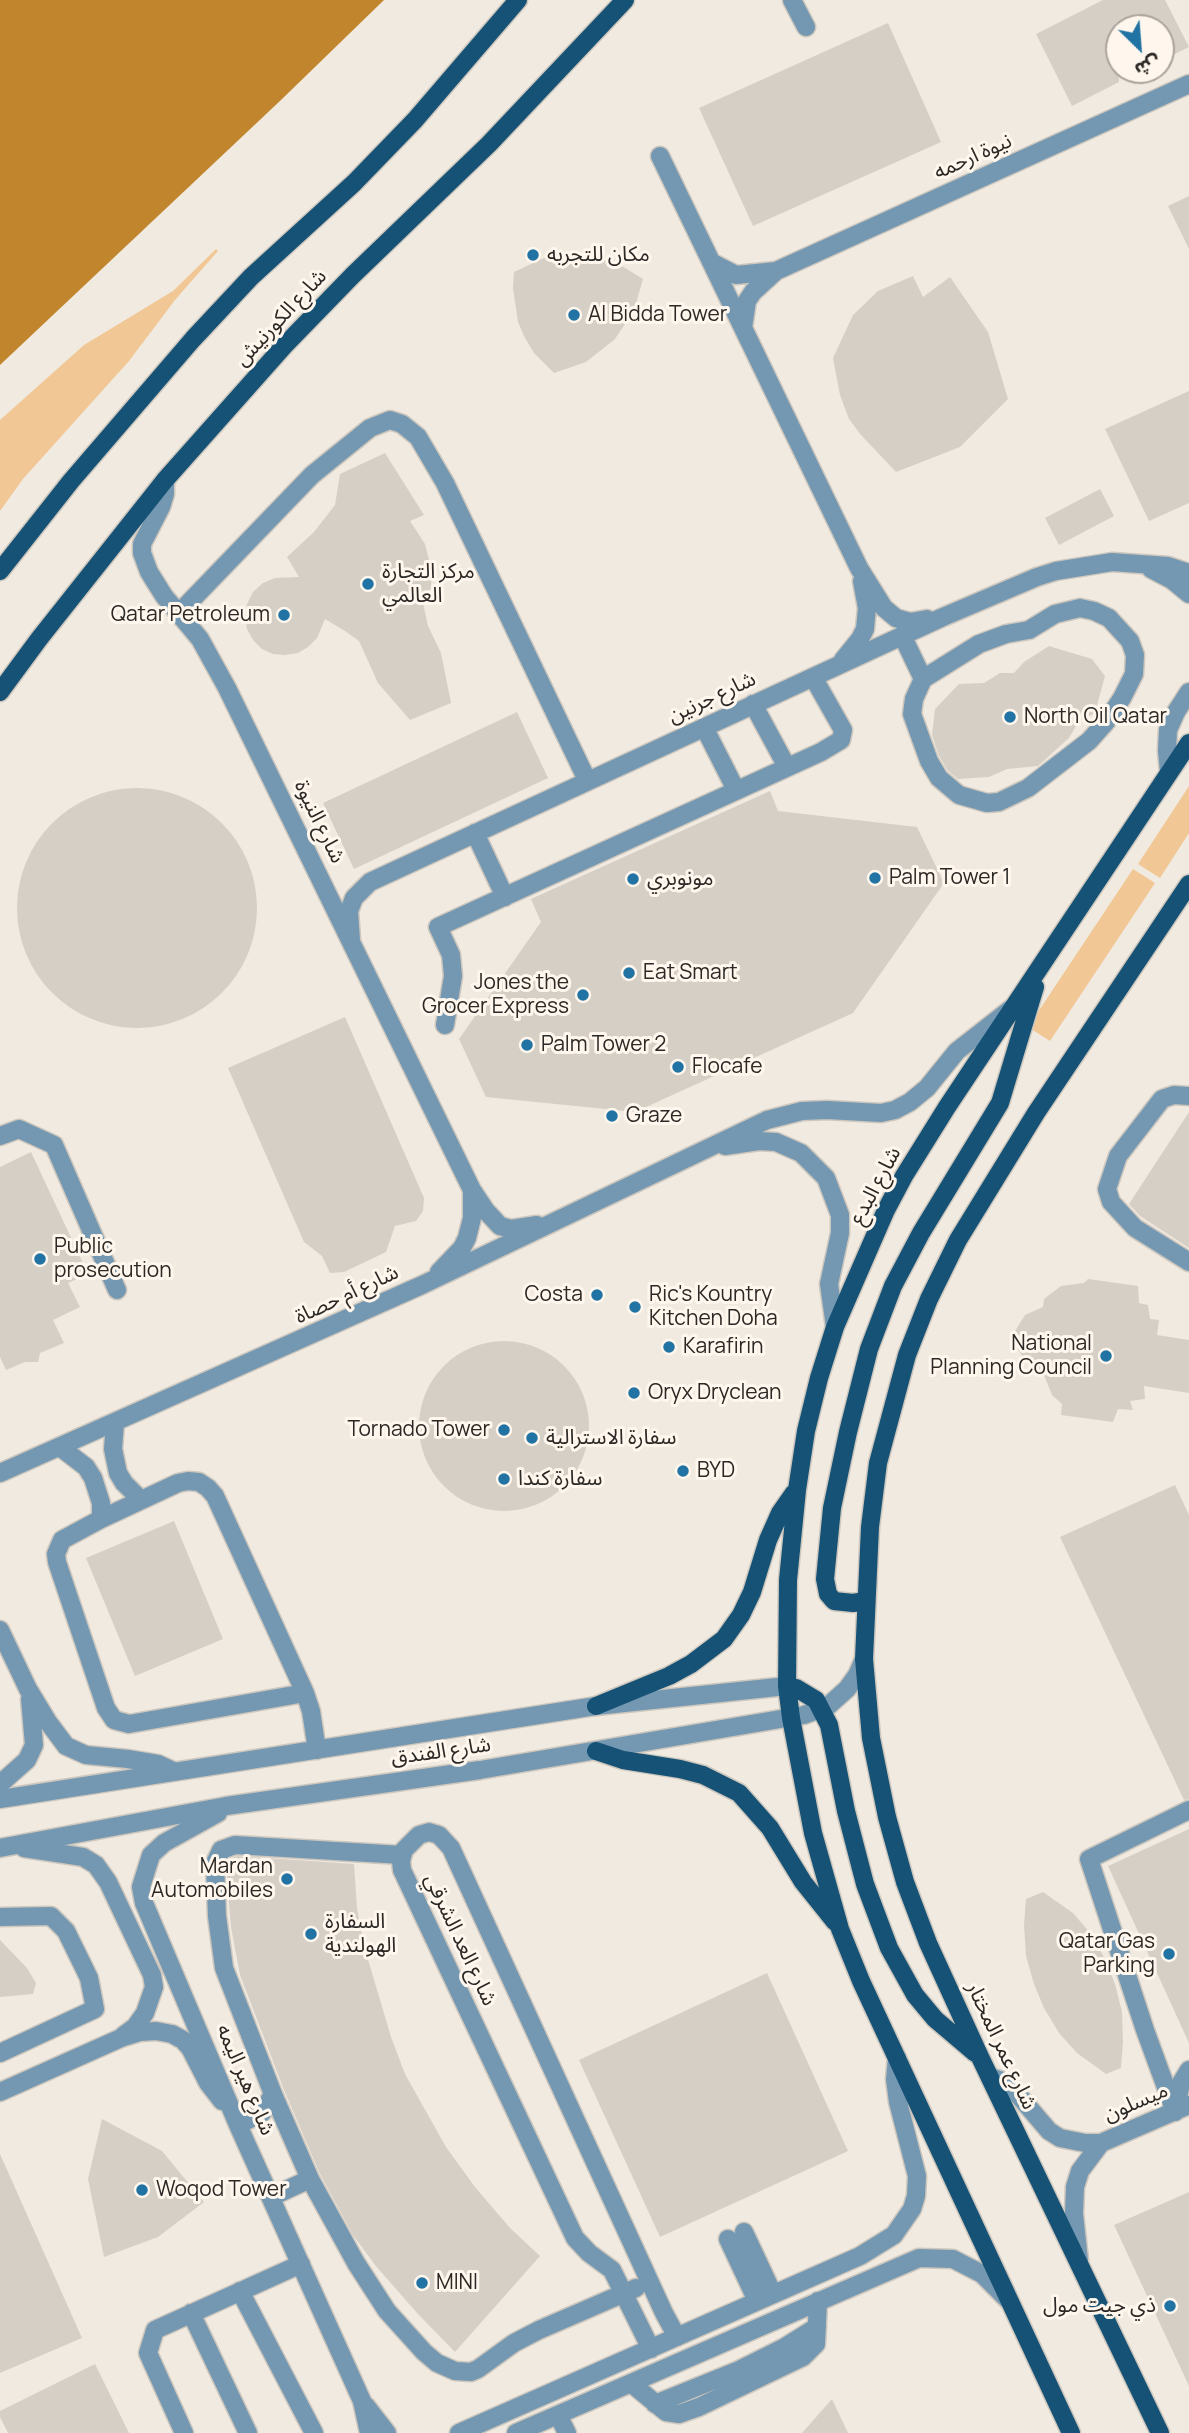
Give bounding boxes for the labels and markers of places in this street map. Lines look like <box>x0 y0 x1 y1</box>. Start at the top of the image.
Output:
place label: مكان للتجربه <box>547 242 650 268</box>
marker: مكان للتجربه <box>525 247 541 263</box>
place label: Al Bidda Tower <box>588 302 727 328</box>
marker: Al Bidda Tower <box>566 307 582 323</box>
place label: مركز التجارة العالمي <box>382 559 475 609</box>
marker: مركز التجارة العالمي <box>360 576 376 592</box>
place label: Qatar Petroleum <box>111 602 270 628</box>
marker: Qatar Petroleum <box>276 607 292 623</box>
place label: North Oil Qatar <box>1024 704 1167 730</box>
marker: North Oil Qatar <box>1002 709 1018 725</box>
place label: Palm Tower 1 <box>889 865 1011 891</box>
place label: مونوبري <box>647 866 713 892</box>
marker: Palm Tower 1 <box>867 870 883 886</box>
marker: مونوبري <box>625 871 641 887</box>
place label: Eat Smart <box>643 960 738 986</box>
marker: Eat Smart <box>621 965 637 981</box>
place label: Jones the Grocer Express <box>422 970 569 1020</box>
marker: Jones the Grocer Express <box>575 987 591 1003</box>
place label: Palm Tower 2 <box>541 1032 666 1058</box>
marker: Palm Tower 2 <box>519 1037 535 1053</box>
place label: Flocafe <box>692 1054 762 1080</box>
marker: Flocafe <box>670 1059 686 1075</box>
place label: Graze <box>626 1103 682 1129</box>
marker: Graze <box>604 1108 620 1124</box>
place label: Public prosecution <box>54 1234 172 1284</box>
marker: Public prosecution <box>32 1251 48 1267</box>
place label: Costa <box>525 1282 583 1308</box>
place label: Ric's Kountry Kitchen Doha <box>649 1282 778 1332</box>
marker: Costa <box>589 1287 605 1303</box>
marker: Ric's Kountry Kitchen Doha <box>627 1299 643 1315</box>
place label: National Planning Council <box>930 1331 1092 1381</box>
place label: Karafirin <box>683 1334 764 1360</box>
marker: Karafirin <box>661 1339 677 1355</box>
marker: National Planning Council <box>1098 1348 1114 1364</box>
place label: Oryx Dryclean <box>648 1380 782 1406</box>
marker: Oryx Dryclean <box>626 1385 642 1401</box>
place label: Tornado Tower <box>348 1417 490 1443</box>
marker: Tornado Tower <box>496 1422 512 1438</box>
place label: سفارة الاسترالية <box>546 1425 676 1451</box>
marker: سفارة الاسترالية <box>524 1430 540 1446</box>
place label: BYD <box>697 1458 735 1484</box>
marker: BYD <box>675 1463 691 1479</box>
place label: سفارة كندا <box>518 1466 603 1492</box>
marker: سفارة كندا <box>496 1471 512 1487</box>
place label: Mardan Automobiles <box>151 1854 273 1904</box>
marker: Mardan Automobiles <box>279 1871 295 1887</box>
place label: السفارة الهولندية <box>325 1909 396 1959</box>
marker: السفارة الهولندية <box>303 1926 319 1942</box>
place label: Qatar Gas Parking <box>1059 1929 1155 1979</box>
marker: Qatar Gas Parking <box>1161 1946 1177 1962</box>
place label: Woqod Tower <box>156 2177 287 2203</box>
marker: Woqod Tower <box>134 2182 150 2198</box>
place label: MINI <box>436 2270 478 2296</box>
marker: MINI <box>414 2275 430 2291</box>
place label: ذي جيت مول <box>1043 2293 1156 2319</box>
marker: ذي جيت مول <box>1162 2298 1178 2314</box>

